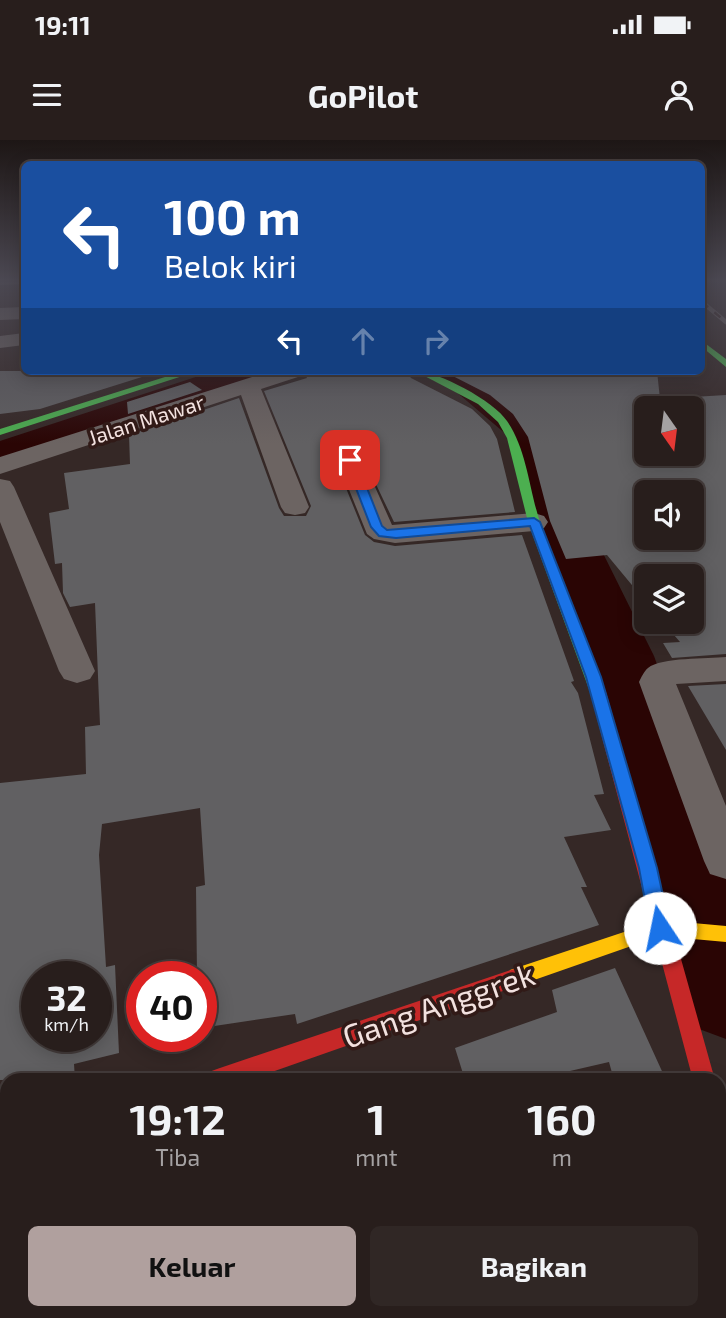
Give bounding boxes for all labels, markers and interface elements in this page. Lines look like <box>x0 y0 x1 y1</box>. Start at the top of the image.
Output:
text: 19:11 <box>35 9 91 40</box>
icon: menu <box>28 76 66 114</box>
text: GoPilot <box>308 76 418 114</box>
icon: person <box>660 76 698 114</box>
text: 100 m <box>164 186 301 245</box>
icon: left <box>49 189 140 280</box>
text: Belok kiri <box>164 246 297 284</box>
icon: left <box>271 322 309 360</box>
icon: ahead <box>344 322 382 360</box>
icon: right <box>417 322 455 360</box>
street label: Jalan Mawar <box>85 388 208 450</box>
north arrow <box>634 396 704 466</box>
map controls <box>634 396 704 634</box>
pin <box>320 430 380 490</box>
icon: arrive <box>331 441 369 479</box>
button: sound <box>634 480 704 550</box>
button: layers <box>634 564 704 634</box>
position arrow <box>623 891 697 965</box>
street label: Gang Anggrek <box>337 953 539 1055</box>
speed limit sign: 40 <box>126 961 217 1052</box>
text: 32 <box>46 976 87 1018</box>
text: km/h <box>44 1013 89 1035</box>
text: 19:12 <box>130 1093 226 1143</box>
text: 1 <box>367 1093 385 1143</box>
text: 160 <box>527 1093 596 1143</box>
text: Tiba <box>155 1143 200 1171</box>
text: mnt <box>355 1143 398 1171</box>
text: m <box>552 1143 572 1171</box>
button: Keluar <box>28 1226 356 1306</box>
button: Bagikan <box>370 1226 698 1306</box>

